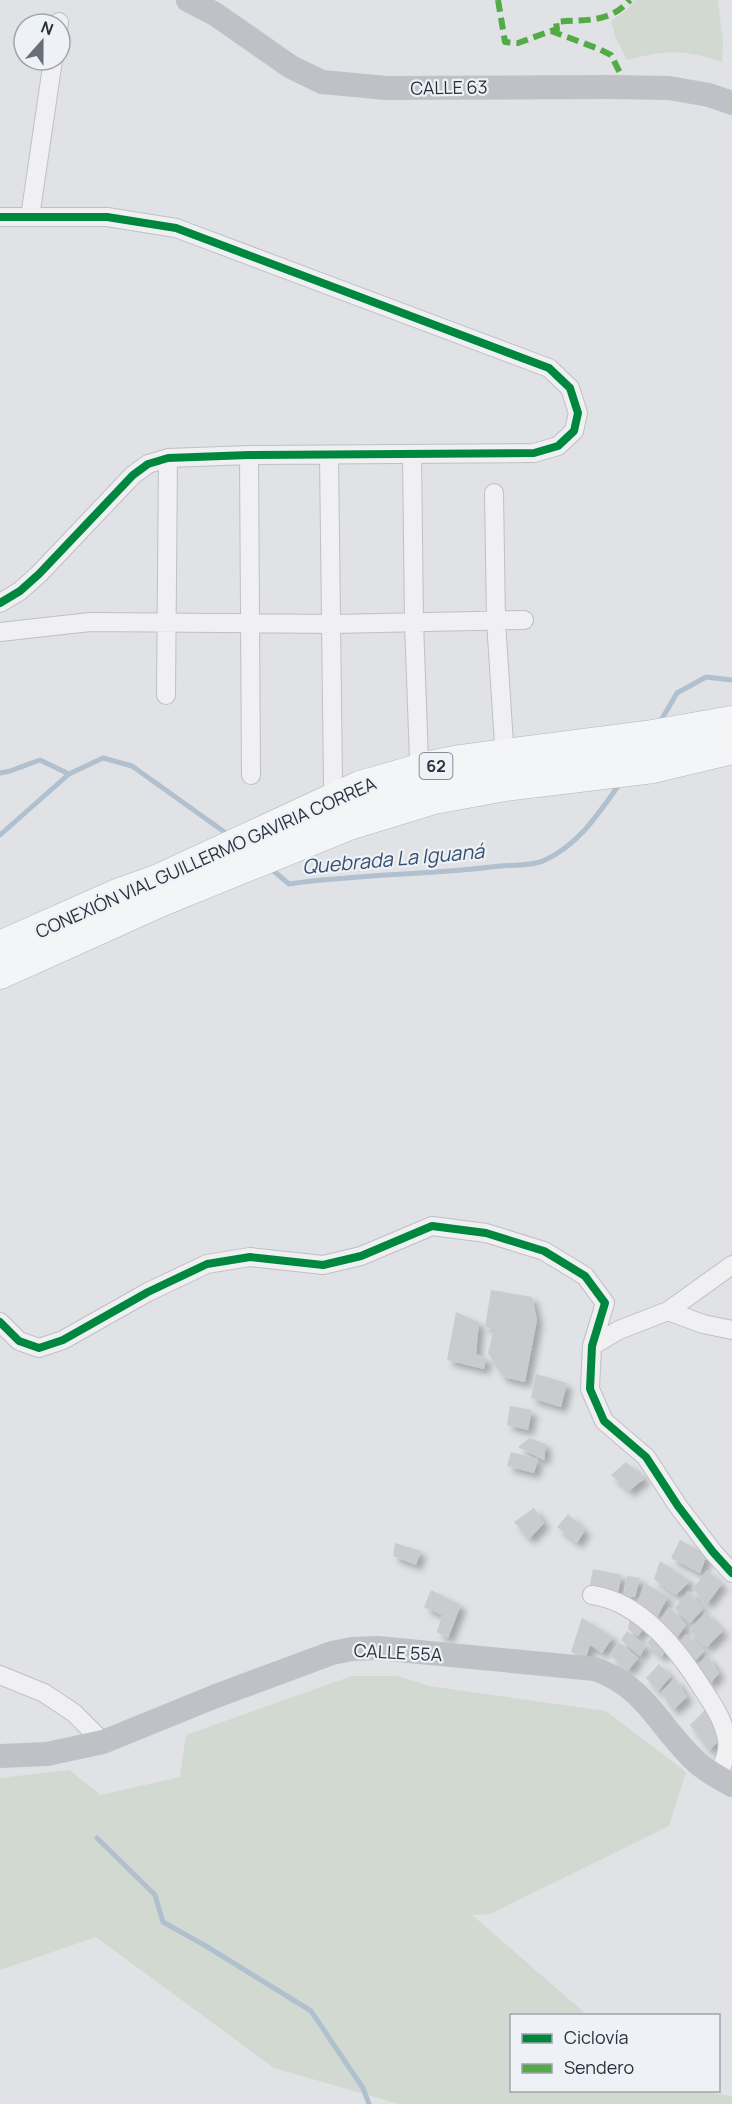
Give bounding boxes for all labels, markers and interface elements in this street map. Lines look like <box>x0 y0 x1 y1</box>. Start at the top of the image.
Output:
north arrow <box>12 12 72 72</box>
text: N <box>38 16 57 40</box>
street label: CALLE 63 <box>410 74 488 100</box>
road number: 62 <box>420 753 452 779</box>
street label: CONEXIÓN VIAL GUILLERMO GAVIRIA CORREA <box>31 771 380 943</box>
water label: Quebrada La Iguaná <box>301 837 486 880</box>
street label: CALLE 55A <box>353 1638 443 1666</box>
legend <box>510 2014 720 2092</box>
text: Ciclovía <box>564 2025 629 2049</box>
text: Sendero <box>564 2055 634 2079</box>

